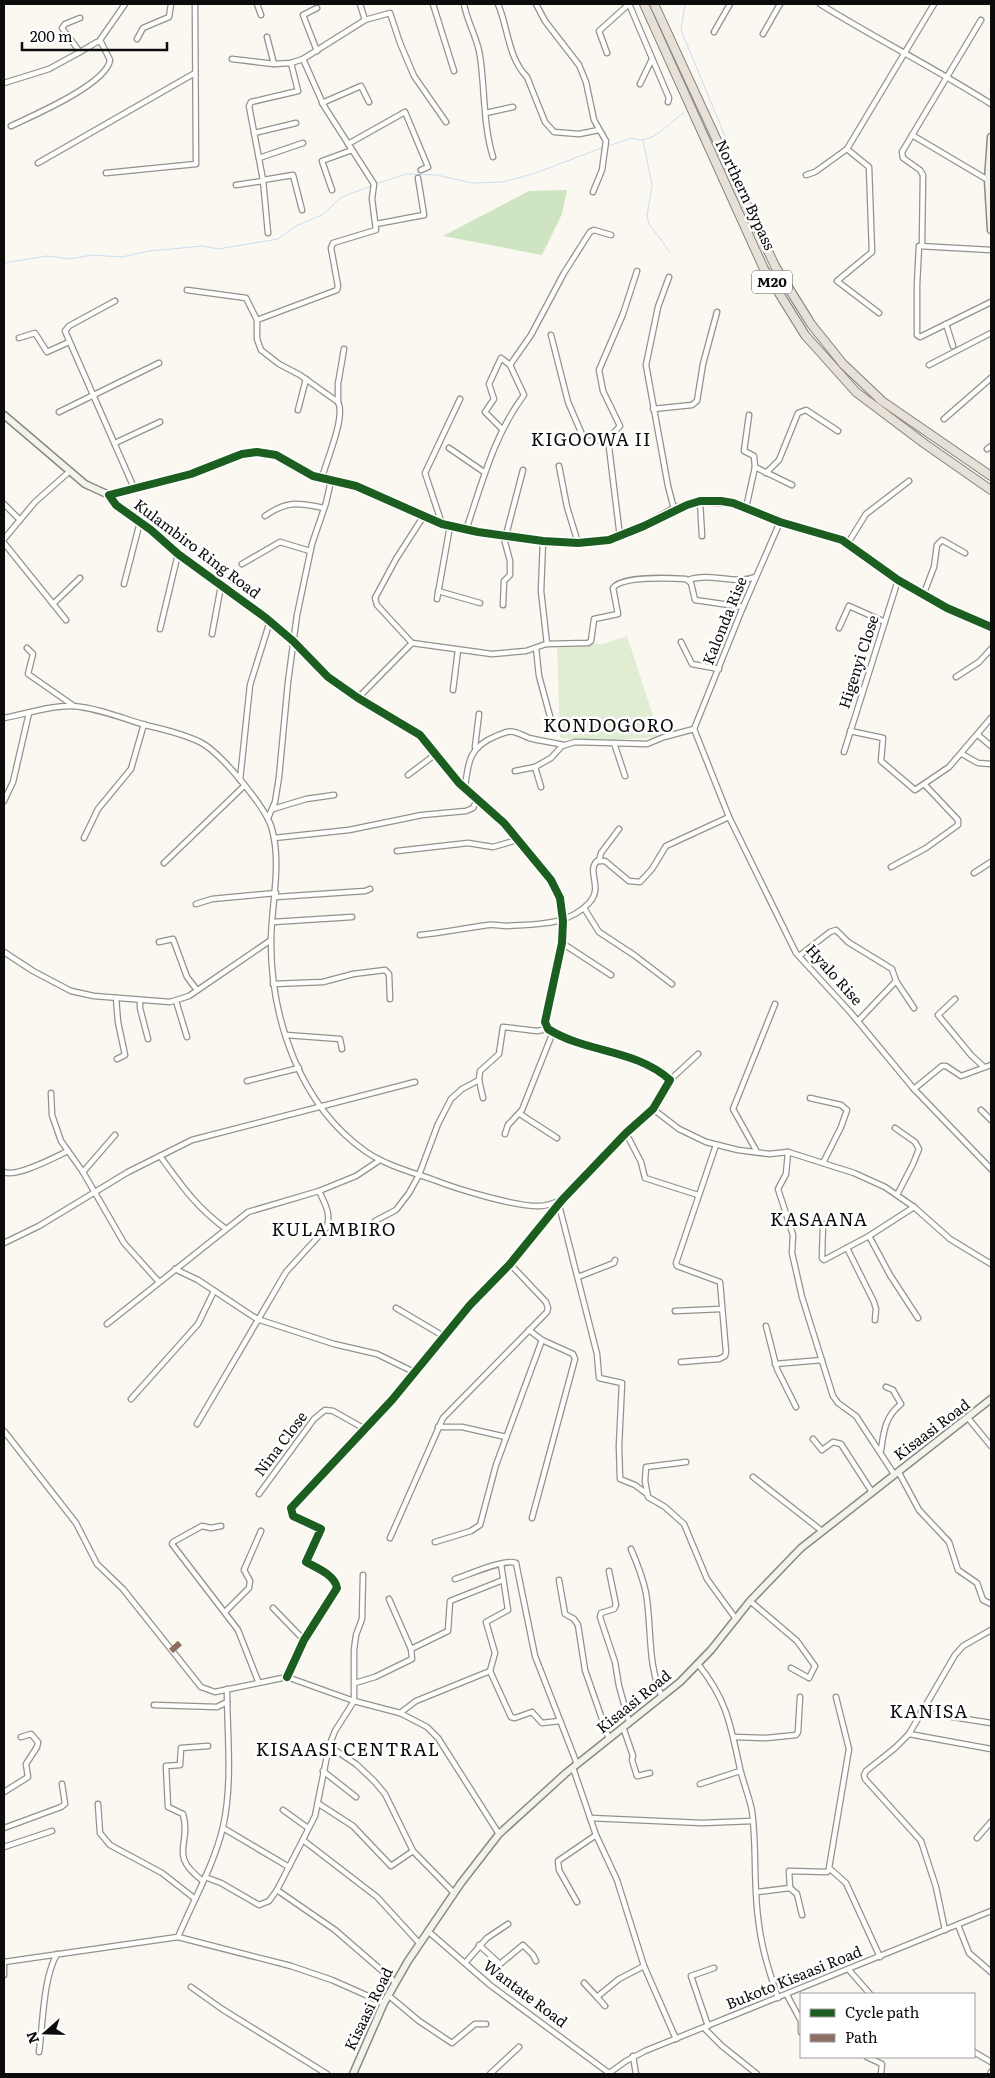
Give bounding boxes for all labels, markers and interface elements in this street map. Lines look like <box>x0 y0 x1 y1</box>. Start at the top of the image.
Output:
scale bar <box>22 20 168 52</box>
text: 200 m <box>30 24 73 47</box>
street label: Northern Bypass <box>711 135 782 254</box>
road number: M20 <box>752 270 792 294</box>
district label: KIGOOWA II <box>531 425 651 452</box>
street label: Kulambiro Ring Road <box>130 492 266 603</box>
street label: Kalonda Rise <box>695 573 752 668</box>
street label: Higenyi Close <box>832 611 884 711</box>
district label: KONDOGORO <box>543 711 675 738</box>
street label: Hyalo Rise <box>801 938 869 1010</box>
district label: KASAANA <box>770 1205 868 1232</box>
district label: KULAMBIRO <box>272 1215 396 1242</box>
street label: Kisaasi Road <box>888 1392 974 1465</box>
street label: Nina Close <box>248 1405 312 1481</box>
street label: Kisaasi Road <box>591 1663 675 1738</box>
district label: KANISA <box>890 1697 968 1724</box>
district label: KISAASI CENTRAL <box>256 1735 440 1762</box>
street label: Bukoto Kisaasi Road <box>722 1939 865 2014</box>
street label: Wantate Road <box>479 1953 573 2032</box>
street label: Kisaasi Road <box>338 1963 398 2054</box>
legend <box>800 1993 975 2058</box>
text: Cycle path <box>845 2000 920 2023</box>
north arrow <box>20 2008 70 2058</box>
text: Path <box>845 2025 878 2048</box>
text: N <box>20 2029 43 2047</box>

